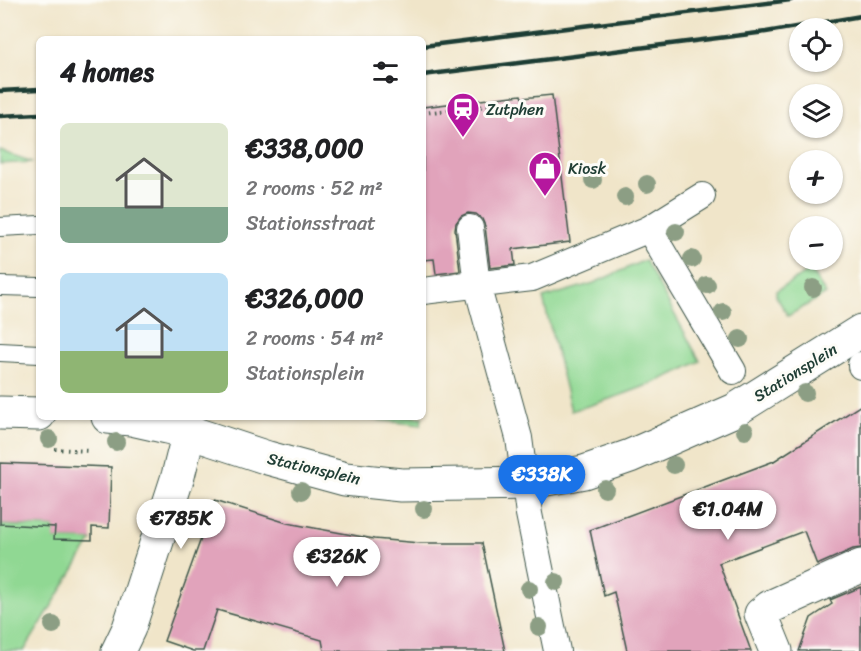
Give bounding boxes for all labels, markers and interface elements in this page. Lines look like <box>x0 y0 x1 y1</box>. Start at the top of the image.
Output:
map controls <box>789 18 843 270</box>
button: locate <box>789 18 843 72</box>
text: 4 homes <box>60 49 154 95</box>
icon: filters <box>369 56 402 89</box>
button: layers <box>789 84 843 138</box>
station icon: Zutphen <box>445 91 481 138</box>
place label: Zutphen <box>486 95 544 124</box>
text: €338,000 <box>246 125 364 171</box>
icon: home <box>108 147 180 219</box>
shop icon: Kiosk <box>527 150 563 197</box>
button: + <box>789 150 843 204</box>
place label: Kiosk <box>568 154 607 183</box>
text: 2 rooms · 52 m² <box>246 171 383 206</box>
text: Stationsstraat <box>246 206 376 241</box>
button: − <box>789 216 843 270</box>
text: €326,000 <box>246 275 364 321</box>
icon: home <box>108 297 180 369</box>
text: 2 rooms · 54 m² <box>246 321 384 356</box>
street label: Stationsplein <box>747 335 843 410</box>
text: Stationsplein <box>246 356 364 391</box>
street label: Stationsplein <box>264 444 364 493</box>
pin: €338K <box>500 455 584 506</box>
text: €338K <box>512 457 572 492</box>
pin: €1.04M <box>679 490 777 541</box>
text: €1.04M <box>693 492 763 527</box>
pin: €785K <box>139 499 223 550</box>
text: €785K <box>150 501 212 536</box>
pin: €326K <box>295 537 379 588</box>
text: €326K <box>307 539 367 574</box>

